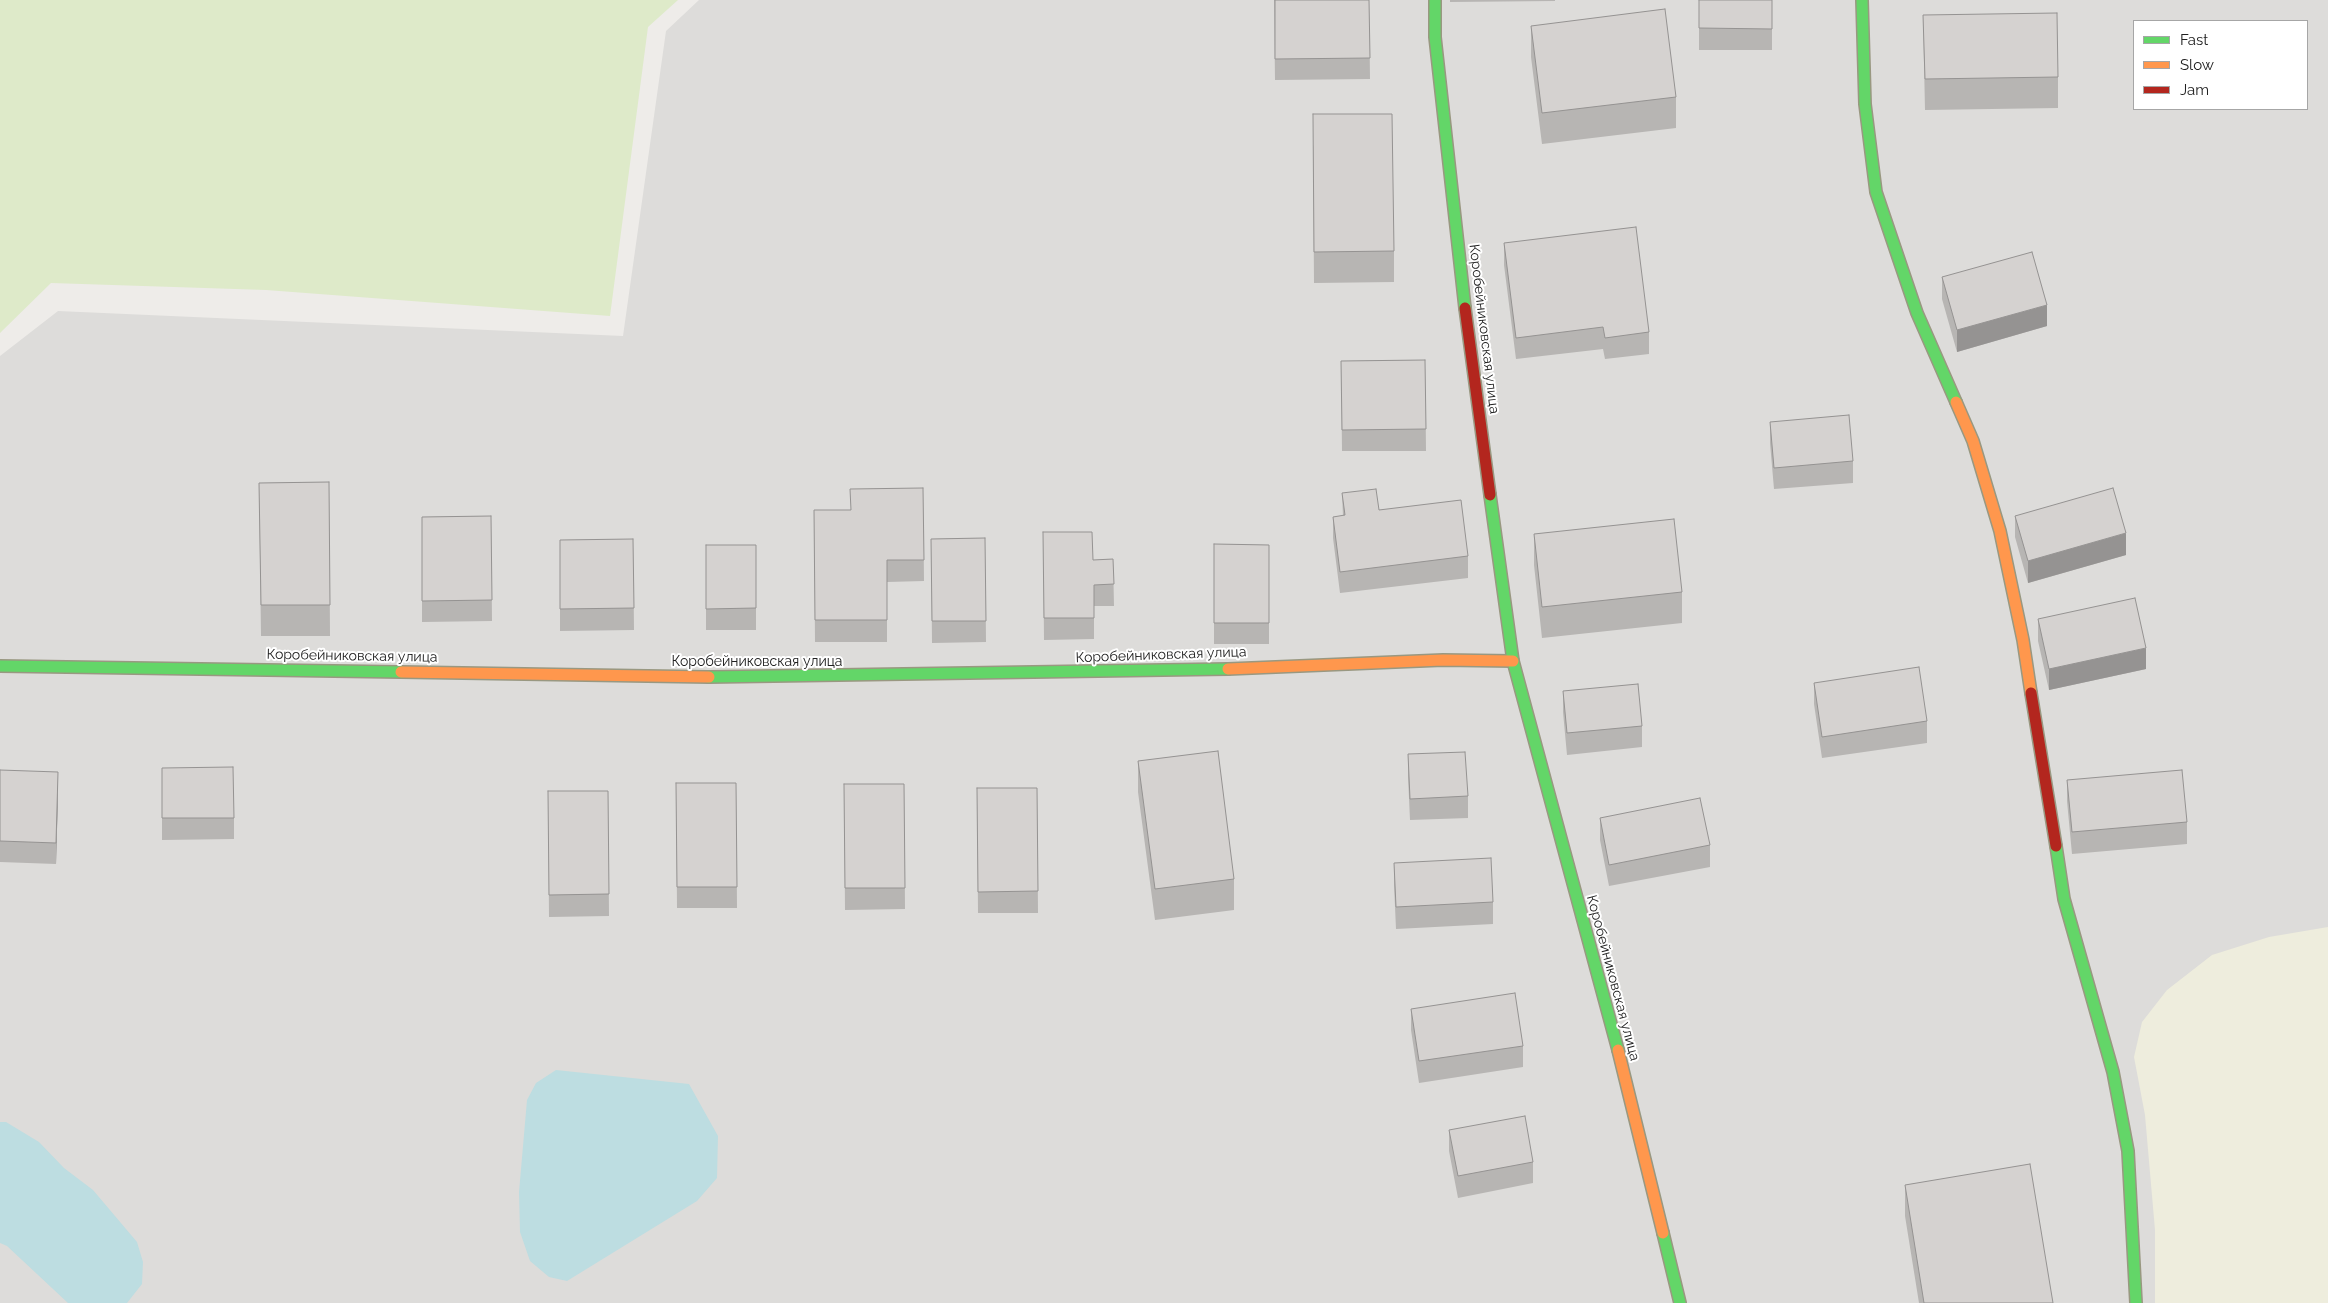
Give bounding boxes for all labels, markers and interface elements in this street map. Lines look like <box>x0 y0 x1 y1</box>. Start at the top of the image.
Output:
legend <box>2133 20 2308 110</box>
text: Fast <box>2180 31 2208 49</box>
text: Slow <box>2180 56 2214 74</box>
text: Jam <box>2180 81 2209 99</box>
street label: Коробейниковская улица <box>1465 243 1503 415</box>
street label: Коробейниковская улица <box>1075 644 1247 666</box>
street label: Коробейниковская улица <box>266 646 438 666</box>
street label: Коробейниковская улица <box>672 654 842 670</box>
street label: Коробейниковская улица <box>1583 893 1643 1063</box>

